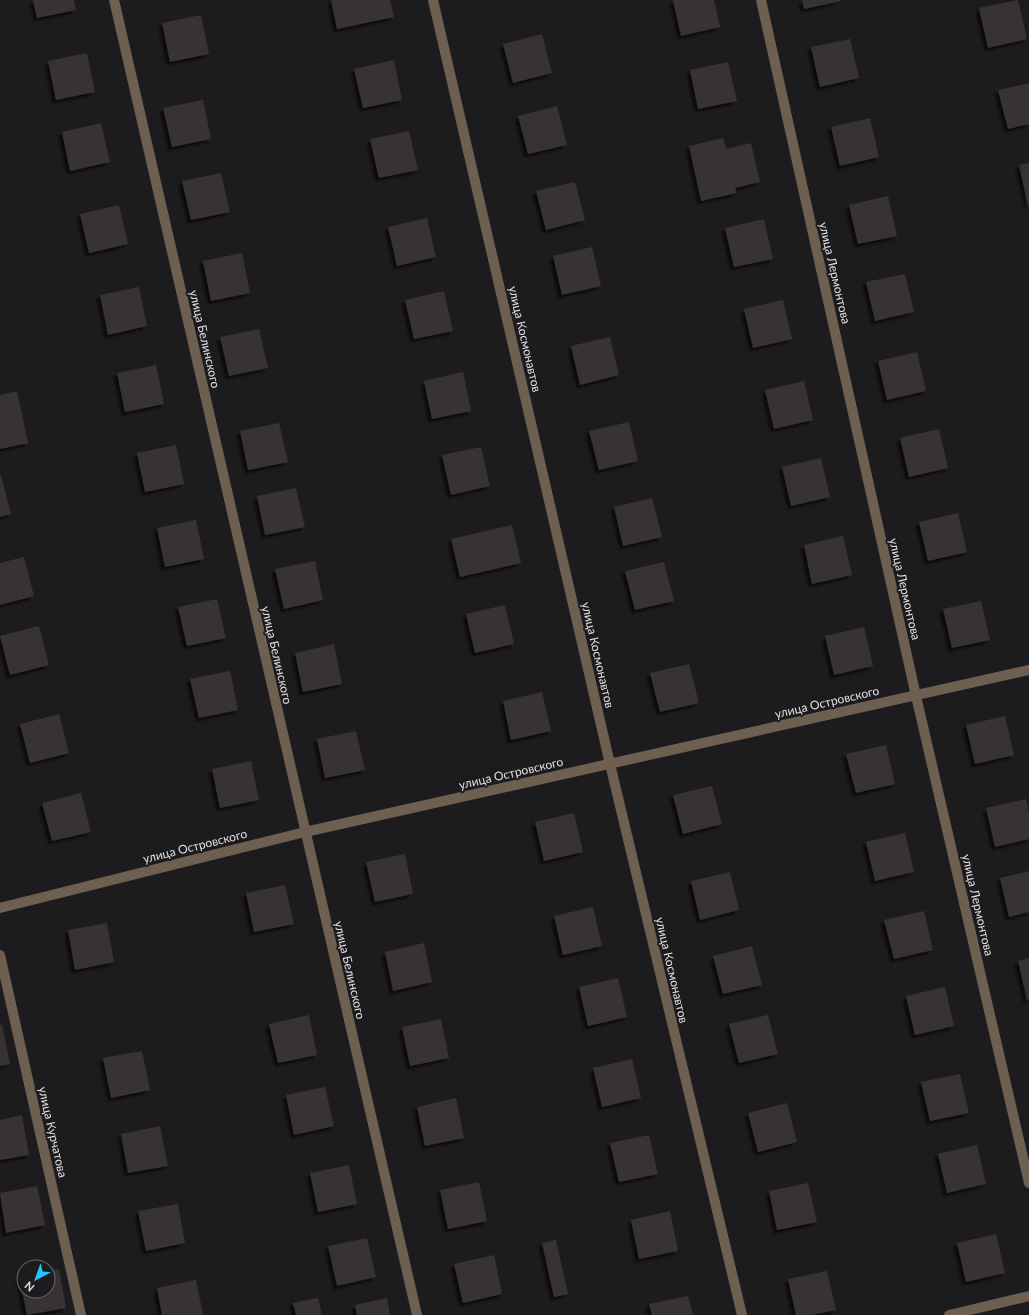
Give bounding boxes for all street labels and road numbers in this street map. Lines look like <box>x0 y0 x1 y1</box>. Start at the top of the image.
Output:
street label: улица Лермонтова <box>816 221 854 325</box>
street label: улица Космонавтов <box>505 284 545 394</box>
street label: улица Белинского <box>186 288 224 390</box>
street label: улица Лермонтова <box>886 537 924 641</box>
street label: улица Космонавтов <box>578 600 618 710</box>
street label: улица Белинского <box>258 604 296 706</box>
street label: улица Островского <box>773 683 881 721</box>
street label: улица Островского <box>457 754 565 792</box>
street label: улица Островского <box>141 826 249 866</box>
street label: улица Лермонтова <box>959 853 997 957</box>
street label: улица Космонавтов <box>652 915 692 1025</box>
street label: улица Белинского <box>331 919 369 1021</box>
street label: улица Курчатова <box>35 1085 71 1179</box>

